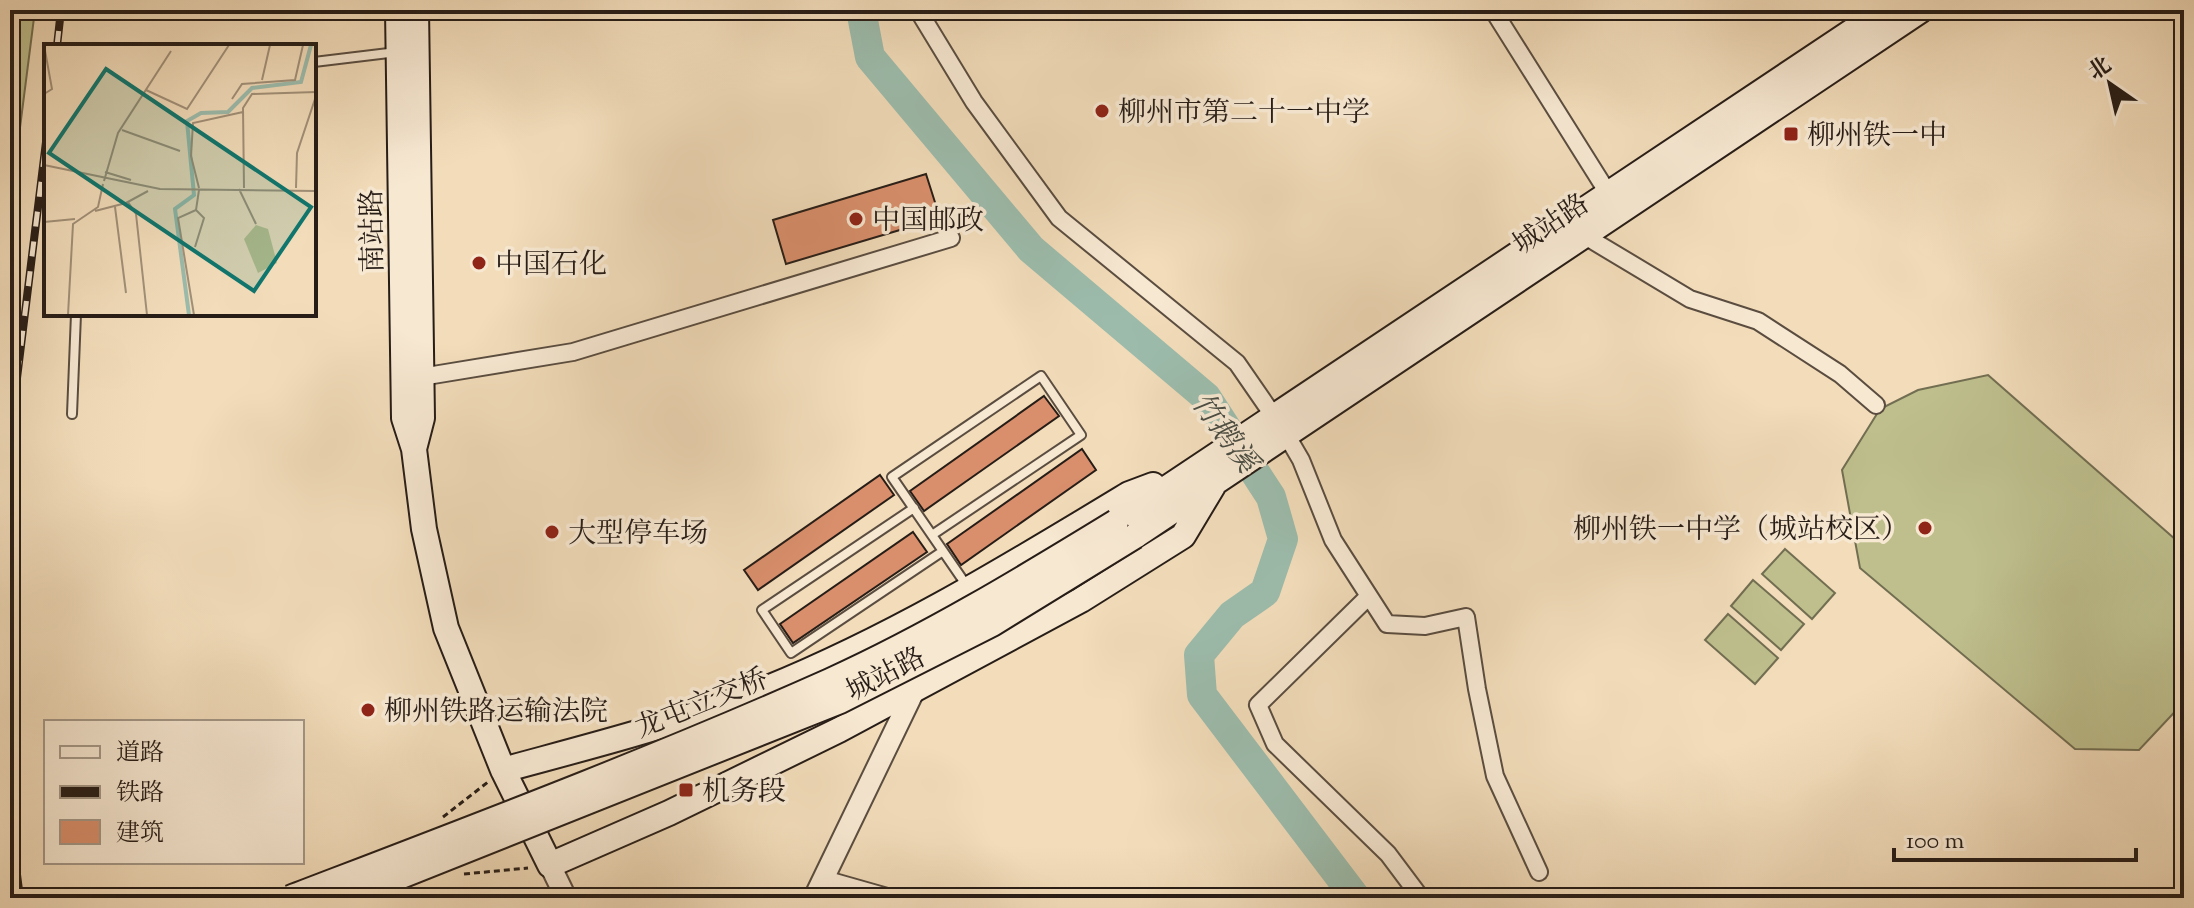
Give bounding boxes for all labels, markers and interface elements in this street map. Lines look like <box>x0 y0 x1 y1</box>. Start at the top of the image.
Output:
inset map <box>44 44 316 316</box>
north arrow <box>2070 44 2150 124</box>
text: 北 <box>2082 50 2119 89</box>
place label: 柳州市第二十一中学 <box>1118 94 1370 134</box>
marker: 柳州市第二十一中学 <box>1093 102 1111 120</box>
place label: 柳州铁一中 <box>1807 117 1947 157</box>
marker: 柳州铁一中 <box>1782 125 1800 143</box>
street label: 城站路 <box>1506 185 1598 266</box>
street label: 南站路 <box>353 189 395 273</box>
place label: 中国邮政 <box>872 202 984 242</box>
marker: 中国邮政 <box>847 210 865 228</box>
place label: 中国石化 <box>495 246 607 286</box>
marker: 中国石化 <box>470 254 488 272</box>
water label: 竹鹅溪 <box>1179 384 1269 485</box>
place label: 柳州铁一中学（城站校区） <box>1573 511 1909 551</box>
place label: 大型停车场 <box>568 515 708 555</box>
marker: 柳州铁一中学（城站校区） <box>1916 519 1934 537</box>
marker: 大型停车场 <box>543 523 561 541</box>
street label: 城站路 <box>840 639 933 713</box>
street label: 龙屯立交桥 <box>630 660 775 750</box>
place label: 柳州铁路运输法院 <box>384 693 608 733</box>
marker: 柳州铁路运输法院 <box>359 701 377 719</box>
legend <box>44 720 304 864</box>
text: 道路 <box>116 737 164 771</box>
place label: 机务段 <box>702 773 786 813</box>
text: 铁路 <box>116 777 164 811</box>
marker: 机务段 <box>677 781 695 799</box>
scale bar <box>1894 812 2136 862</box>
text: 建筑 <box>116 817 164 851</box>
text: 100 m <box>1906 825 1964 859</box>

